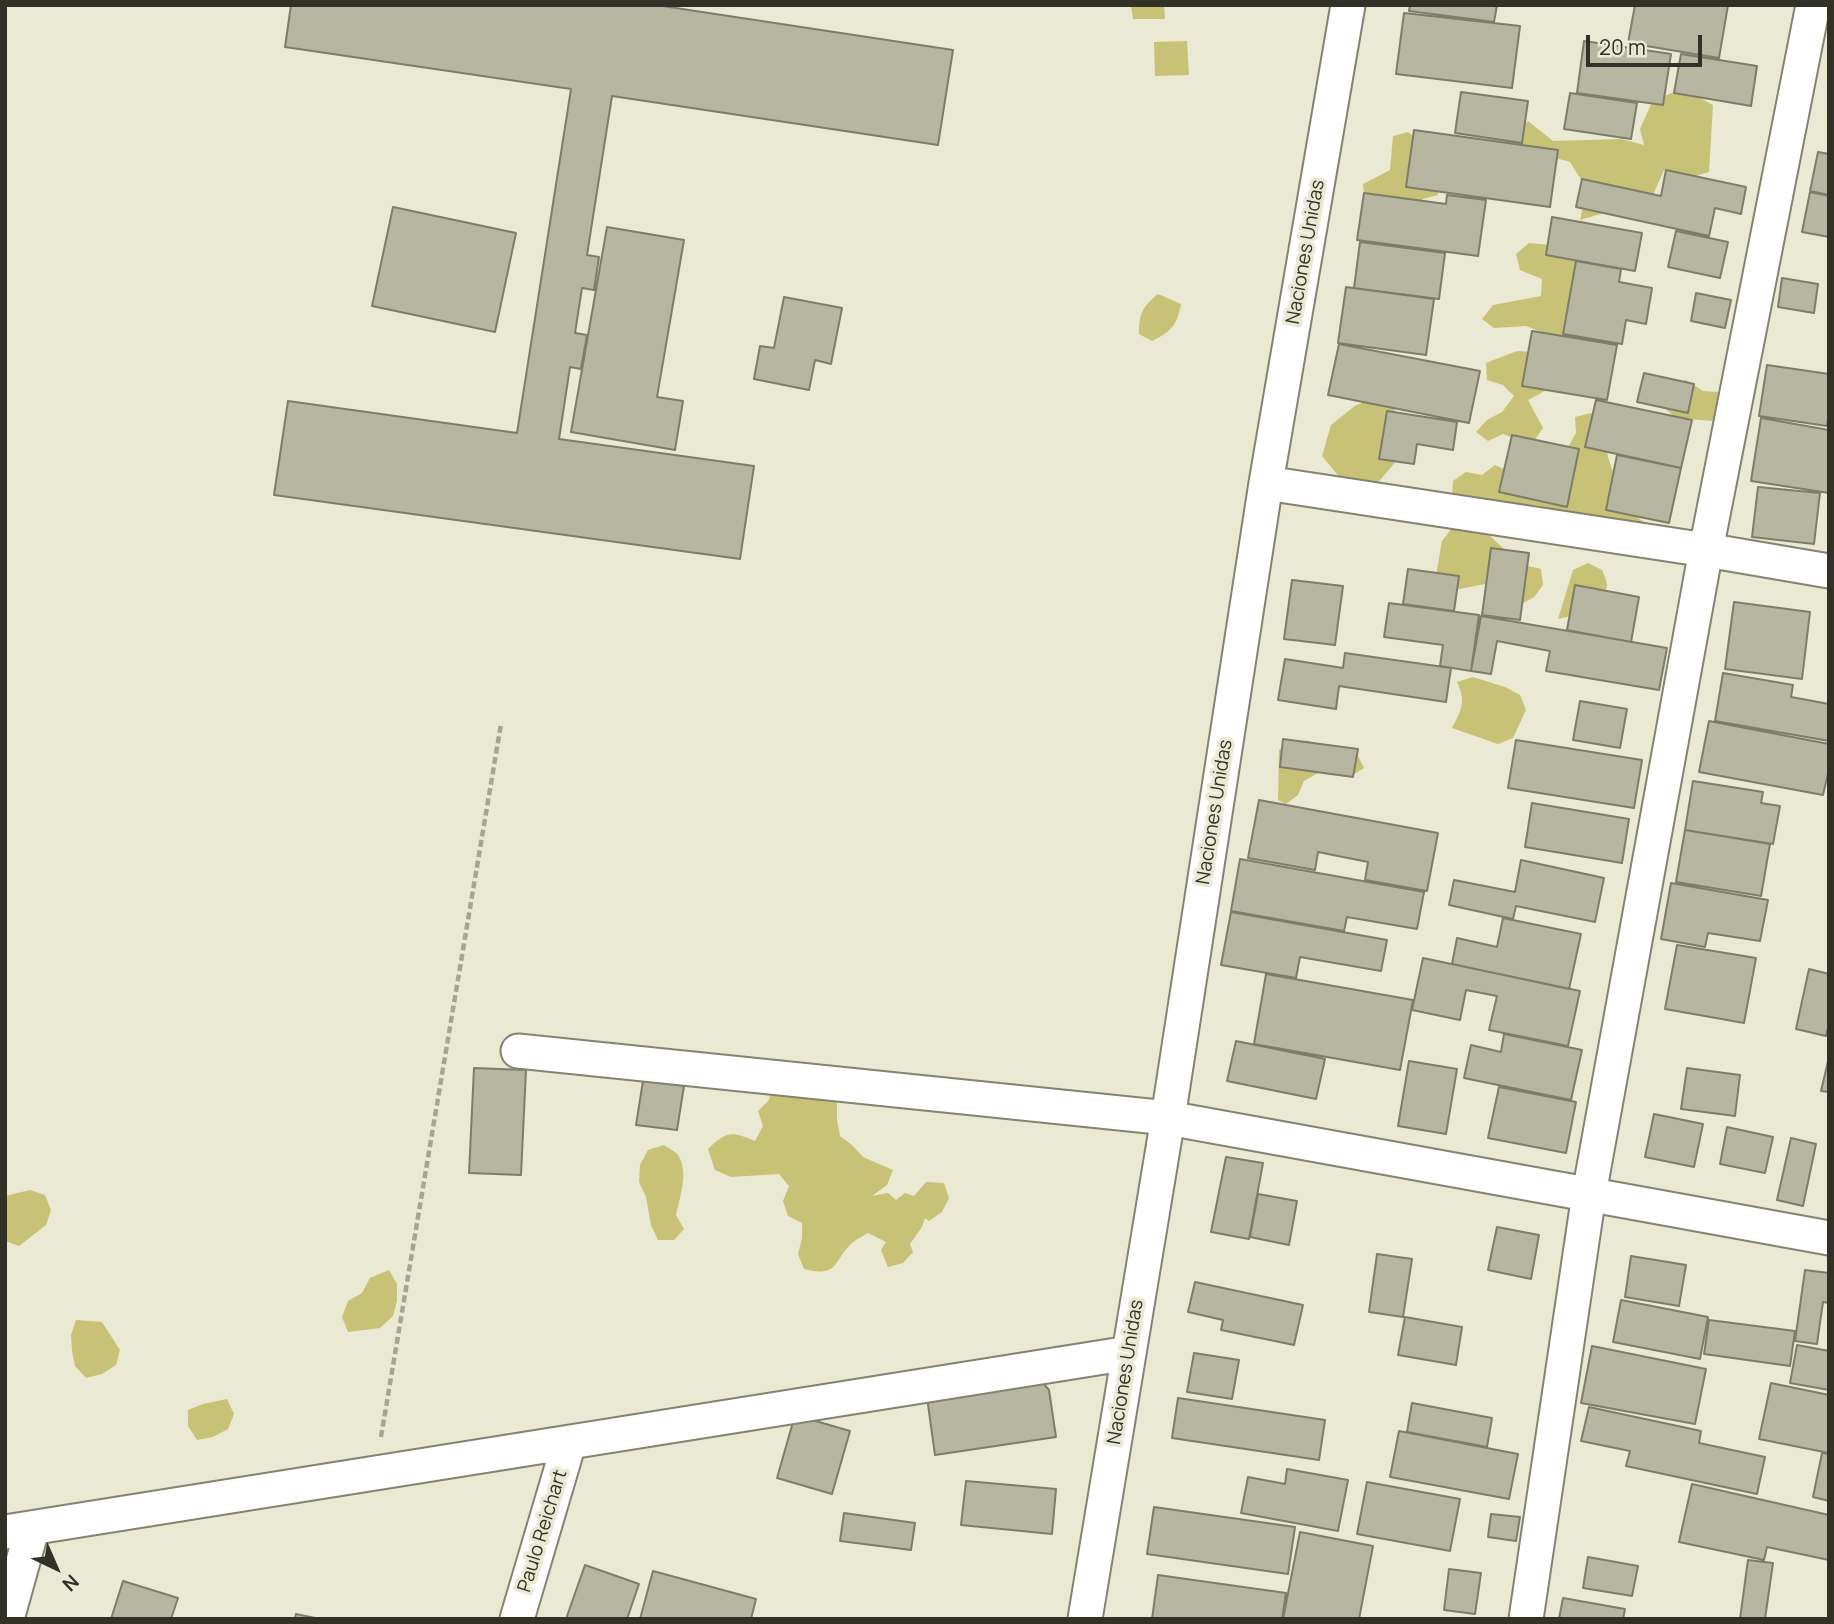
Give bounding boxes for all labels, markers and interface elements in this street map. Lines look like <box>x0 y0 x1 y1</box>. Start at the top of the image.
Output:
scale bar <box>1589 21 1704 65</box>
text: 20 m <box>1599 33 1646 61</box>
street label: Naciones Unidas <box>1282 178 1330 326</box>
street label: Naciones Unidas <box>1192 738 1238 886</box>
street label: Naciones Unidas <box>1103 1298 1149 1446</box>
street label: Paulo Reichart <box>514 1467 572 1595</box>
north arrow <box>21 1533 91 1603</box>
text: N <box>57 1569 85 1597</box>

